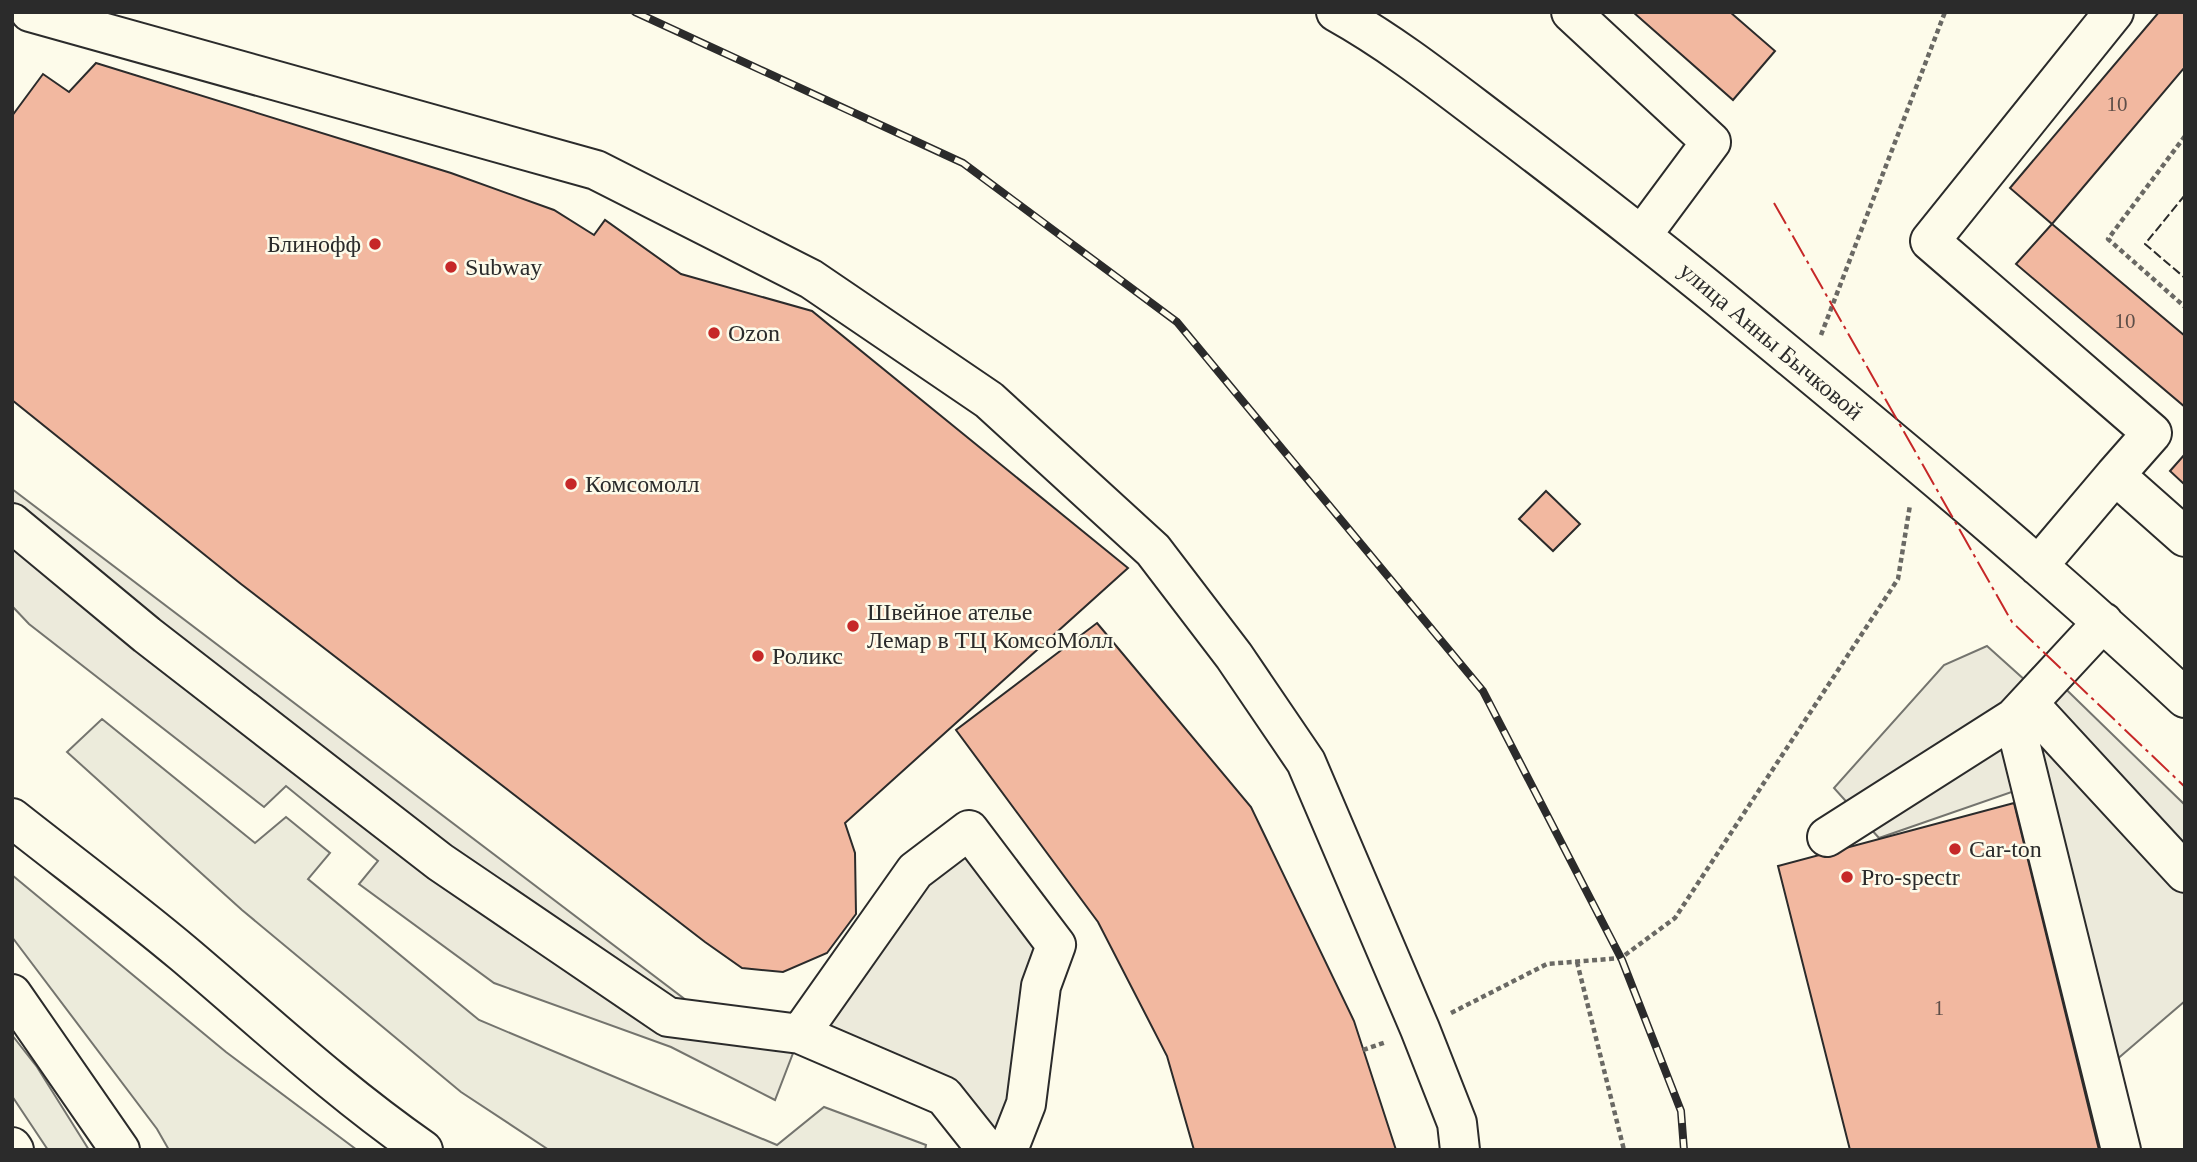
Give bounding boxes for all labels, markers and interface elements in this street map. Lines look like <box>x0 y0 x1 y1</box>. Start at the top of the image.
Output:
house number: 10 <box>2107 92 2128 116</box>
place label: Блинофф <box>267 231 361 257</box>
marker: Блинофф <box>367 236 383 252</box>
place label: Subway <box>465 254 542 280</box>
street label: улица Анны Бычковой <box>1674 257 1868 425</box>
marker: Subway <box>443 259 459 275</box>
house number: 10 <box>2115 309 2136 333</box>
place label: Ozon <box>728 320 780 346</box>
marker: Ozon <box>706 325 722 341</box>
place label: Комсомолл <box>585 471 700 497</box>
marker: Комсомолл <box>563 476 579 492</box>
place label: Швейное ателье Лемар в ТЦ КомсоМолл <box>867 599 1113 653</box>
marker: Швейное ателье Лемар в ТЦ КомсоМолл <box>845 618 861 634</box>
place label: Роликс <box>772 643 843 669</box>
marker: Роликс <box>750 648 766 664</box>
place label: Car-ton <box>1969 836 2042 862</box>
marker: Car-ton <box>1947 841 1963 857</box>
place label: Pro-spectr <box>1861 864 1960 890</box>
marker: Pro-spectr <box>1839 869 1855 885</box>
house number: 1 <box>1934 996 1944 1020</box>

